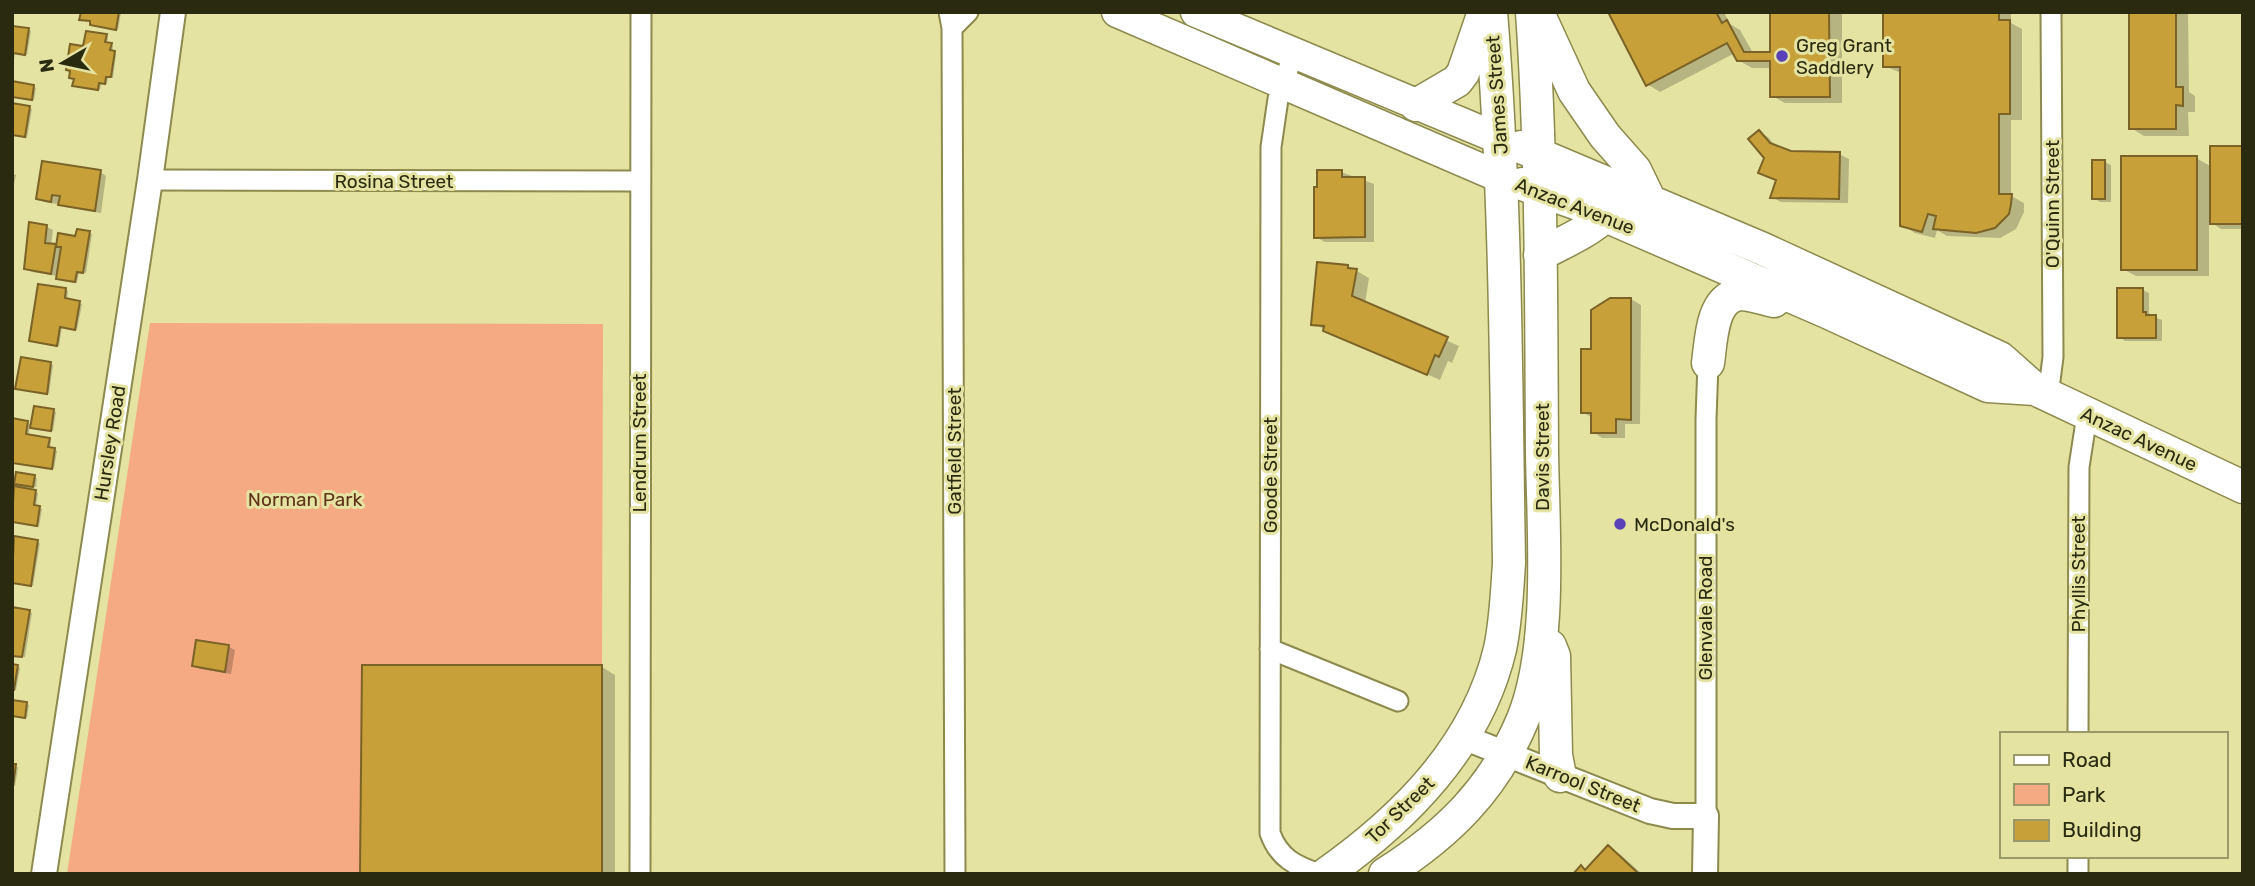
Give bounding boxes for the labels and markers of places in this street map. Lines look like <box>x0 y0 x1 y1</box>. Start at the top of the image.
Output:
place label: Greg Grant Saddlery <box>1796 34 1892 79</box>
marker: Greg Grant Saddlery <box>1774 48 1790 64</box>
place label: McDonald's <box>1634 513 1735 536</box>
marker: McDonald's <box>1612 516 1628 532</box>

